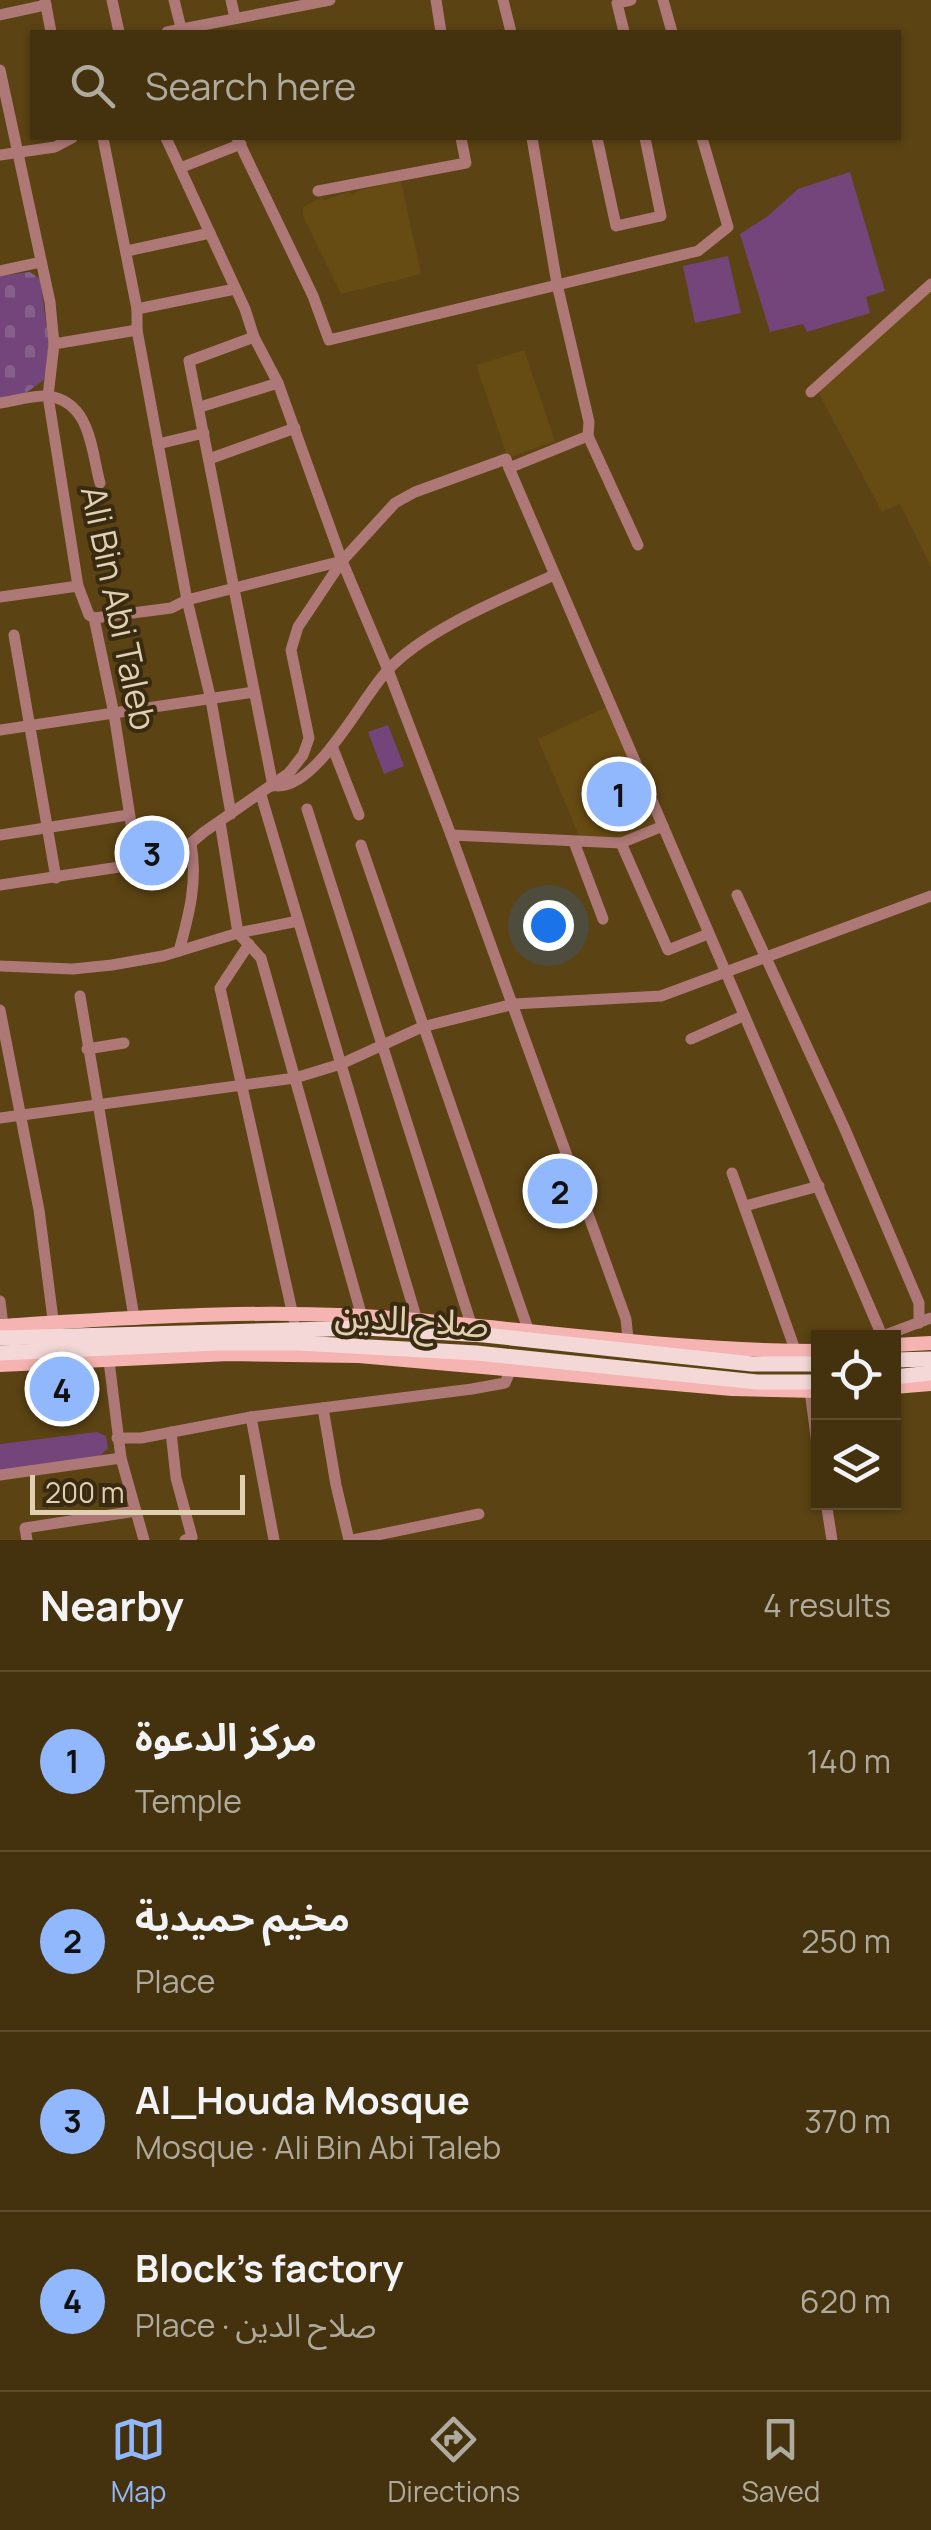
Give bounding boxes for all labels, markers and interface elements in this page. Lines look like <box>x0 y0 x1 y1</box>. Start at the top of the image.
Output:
search box <box>30 30 901 140</box>
icon: search <box>65 58 120 113</box>
text: Search here <box>145 59 356 111</box>
street label: Ali Bin Abi Taleb <box>70 481 168 734</box>
pin: 1 <box>586 756 652 832</box>
pin: 3 <box>120 816 184 890</box>
your location <box>523 900 574 951</box>
pin: 2 <box>528 1154 592 1228</box>
street label: صلاح الدين <box>333 1290 491 1351</box>
map controls <box>811 1330 901 1510</box>
button: locate <box>811 1330 901 1420</box>
pin: 4 <box>30 1352 94 1426</box>
button: layers <box>811 1420 901 1510</box>
scale bar <box>30 1470 245 1514</box>
text: 200 m <box>45 1473 124 1511</box>
text: Nearby <box>40 1576 184 1634</box>
text: 4 results <box>763 1583 891 1627</box>
text: مركز الدعوة <box>135 1710 317 1762</box>
text: 1 <box>65 1739 80 1783</box>
text: 140 m <box>807 1739 891 1783</box>
text: Temple <box>135 1779 242 1823</box>
text: مخيم حميدية <box>135 1890 350 1942</box>
text: 2 <box>63 1919 82 1963</box>
text: 250 m <box>801 1919 891 1963</box>
text: Place <box>135 1959 216 2003</box>
text: Al_Houda Mosque <box>135 2073 470 2125</box>
text: 3 <box>63 2099 82 2143</box>
text: 370 m <box>804 2099 891 2143</box>
text: Mosque · Ali Bin Abi Taleb <box>135 2125 501 2169</box>
text: Block's factory <box>135 2241 404 2293</box>
text: 4 <box>63 2279 82 2323</box>
text: 620 m <box>800 2279 891 2323</box>
text: Place · صلاح الدين <box>135 2303 376 2347</box>
tab: Map <box>111 2412 166 2510</box>
tab: Directions <box>388 2412 520 2510</box>
tab: Saved <box>741 2412 820 2510</box>

